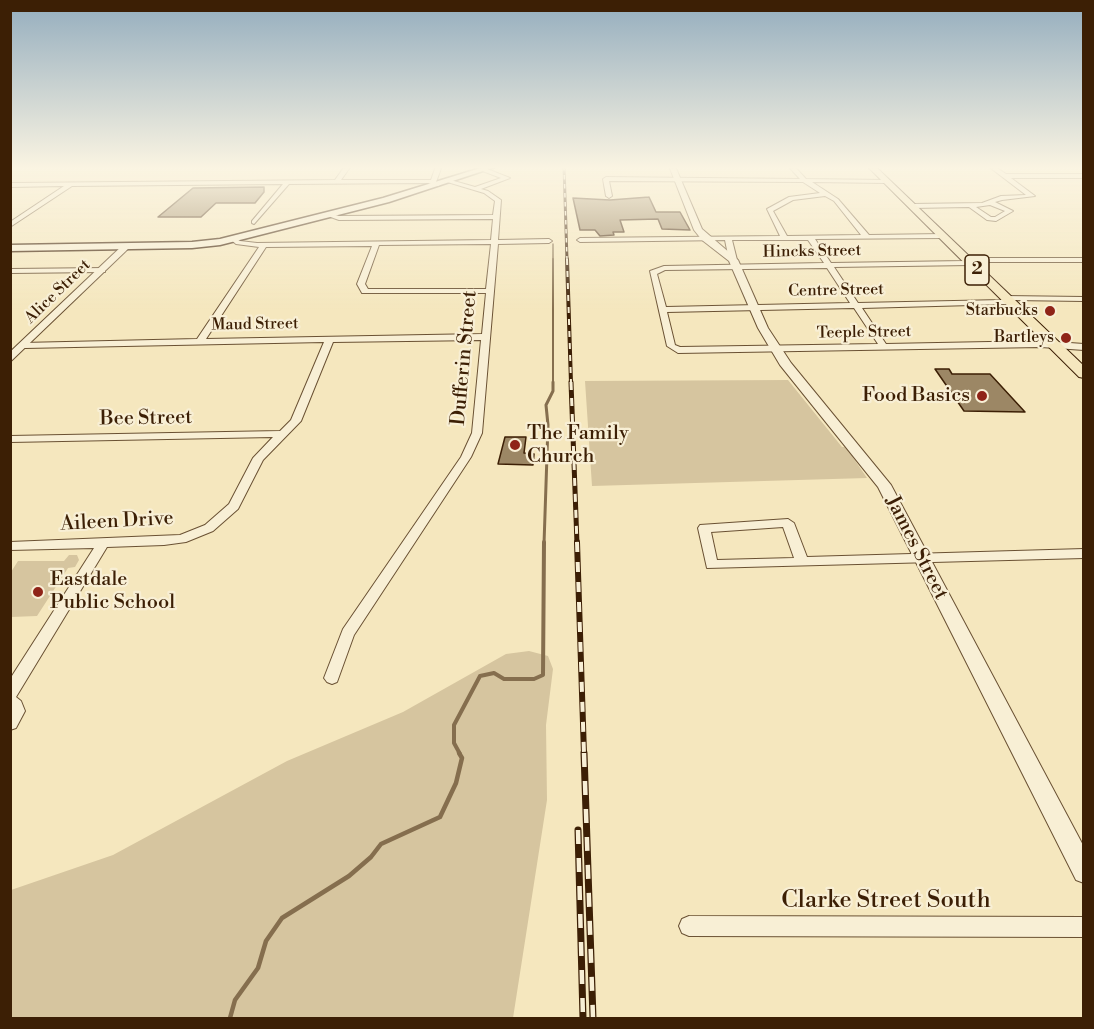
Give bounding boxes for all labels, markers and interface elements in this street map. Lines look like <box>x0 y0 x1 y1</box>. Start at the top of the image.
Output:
street label: Hincks Street <box>763 242 861 262</box>
road number: 2 <box>965 255 989 285</box>
street label: Alice Street <box>21 256 95 328</box>
street label: Centre Street <box>788 281 884 301</box>
street label: Dufferin Street <box>447 289 483 427</box>
place label: Starbucks <box>966 301 1038 321</box>
marker: Starbucks <box>1043 304 1057 318</box>
street label: Maud Street <box>211 315 299 335</box>
street label: Teeple Street <box>816 323 912 343</box>
place label: Bartleys <box>994 328 1054 348</box>
marker: Bartleys <box>1059 331 1073 345</box>
place label: Food Basics <box>862 384 970 408</box>
marker: Food Basics <box>975 389 989 403</box>
street label: Bee Street <box>99 406 193 432</box>
place label: The Family Church <box>527 422 629 469</box>
marker: The Family Church <box>508 438 522 452</box>
street label: James Street <box>880 492 952 604</box>
street label: Aileen Drive <box>60 507 174 537</box>
place label: Eastdale Public School <box>50 568 175 615</box>
marker: Eastdale Public School <box>31 585 45 599</box>
street label: Clarke Street South <box>781 887 991 915</box>

